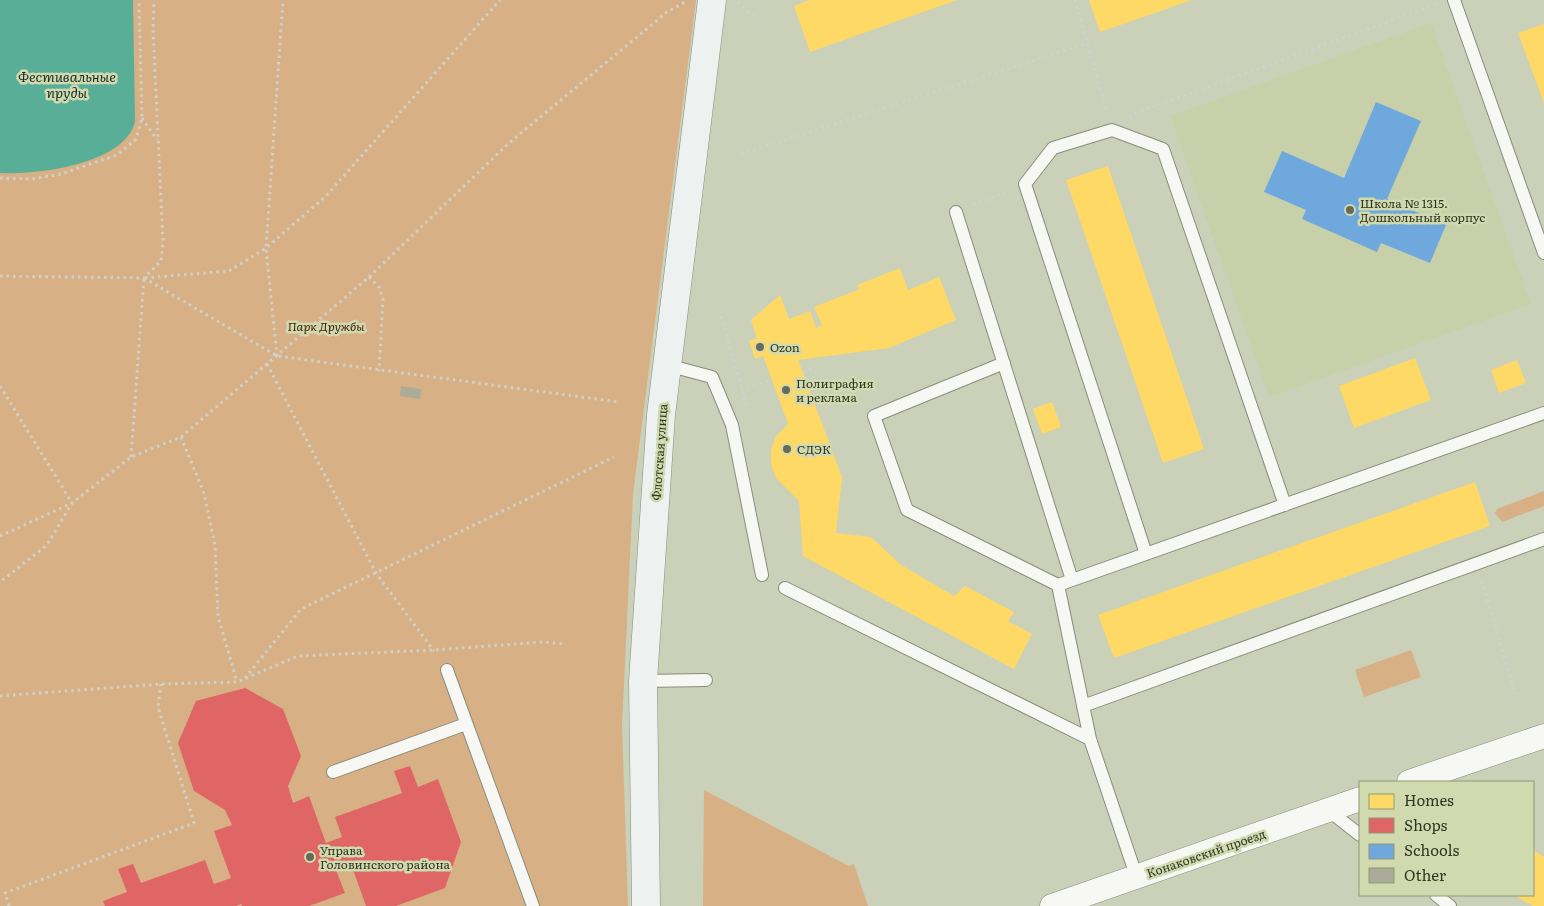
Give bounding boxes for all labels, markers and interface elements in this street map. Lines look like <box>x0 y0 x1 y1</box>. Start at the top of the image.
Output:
water label: Фестивальные пруды <box>18 66 116 102</box>
place label: Школа № 1315. Дошкольный корпус <box>1360 194 1485 226</box>
marker: Школа № 1315. Дошкольный корпус <box>1344 204 1356 216</box>
park label: Парк Дружбы <box>287 317 365 335</box>
place label: Ozon <box>770 338 800 356</box>
marker: Ozon <box>754 341 766 353</box>
place label: Полиграфия и реклама <box>796 374 874 406</box>
marker: Полиграфия и реклама <box>780 384 792 396</box>
street label: Флотская улица <box>647 402 671 501</box>
place label: СДЭК <box>797 440 831 458</box>
marker: СДЭК <box>781 443 793 455</box>
legend <box>1359 781 1534 896</box>
text: Homes <box>1404 788 1454 811</box>
text: Shops <box>1404 813 1447 836</box>
street label: Конаковский проезд <box>1144 824 1268 882</box>
text: Schools <box>1404 838 1460 861</box>
place label: Управа Головинского района <box>320 841 451 873</box>
marker: Управа Головинского района <box>304 851 316 863</box>
text: Other <box>1404 863 1446 886</box>

